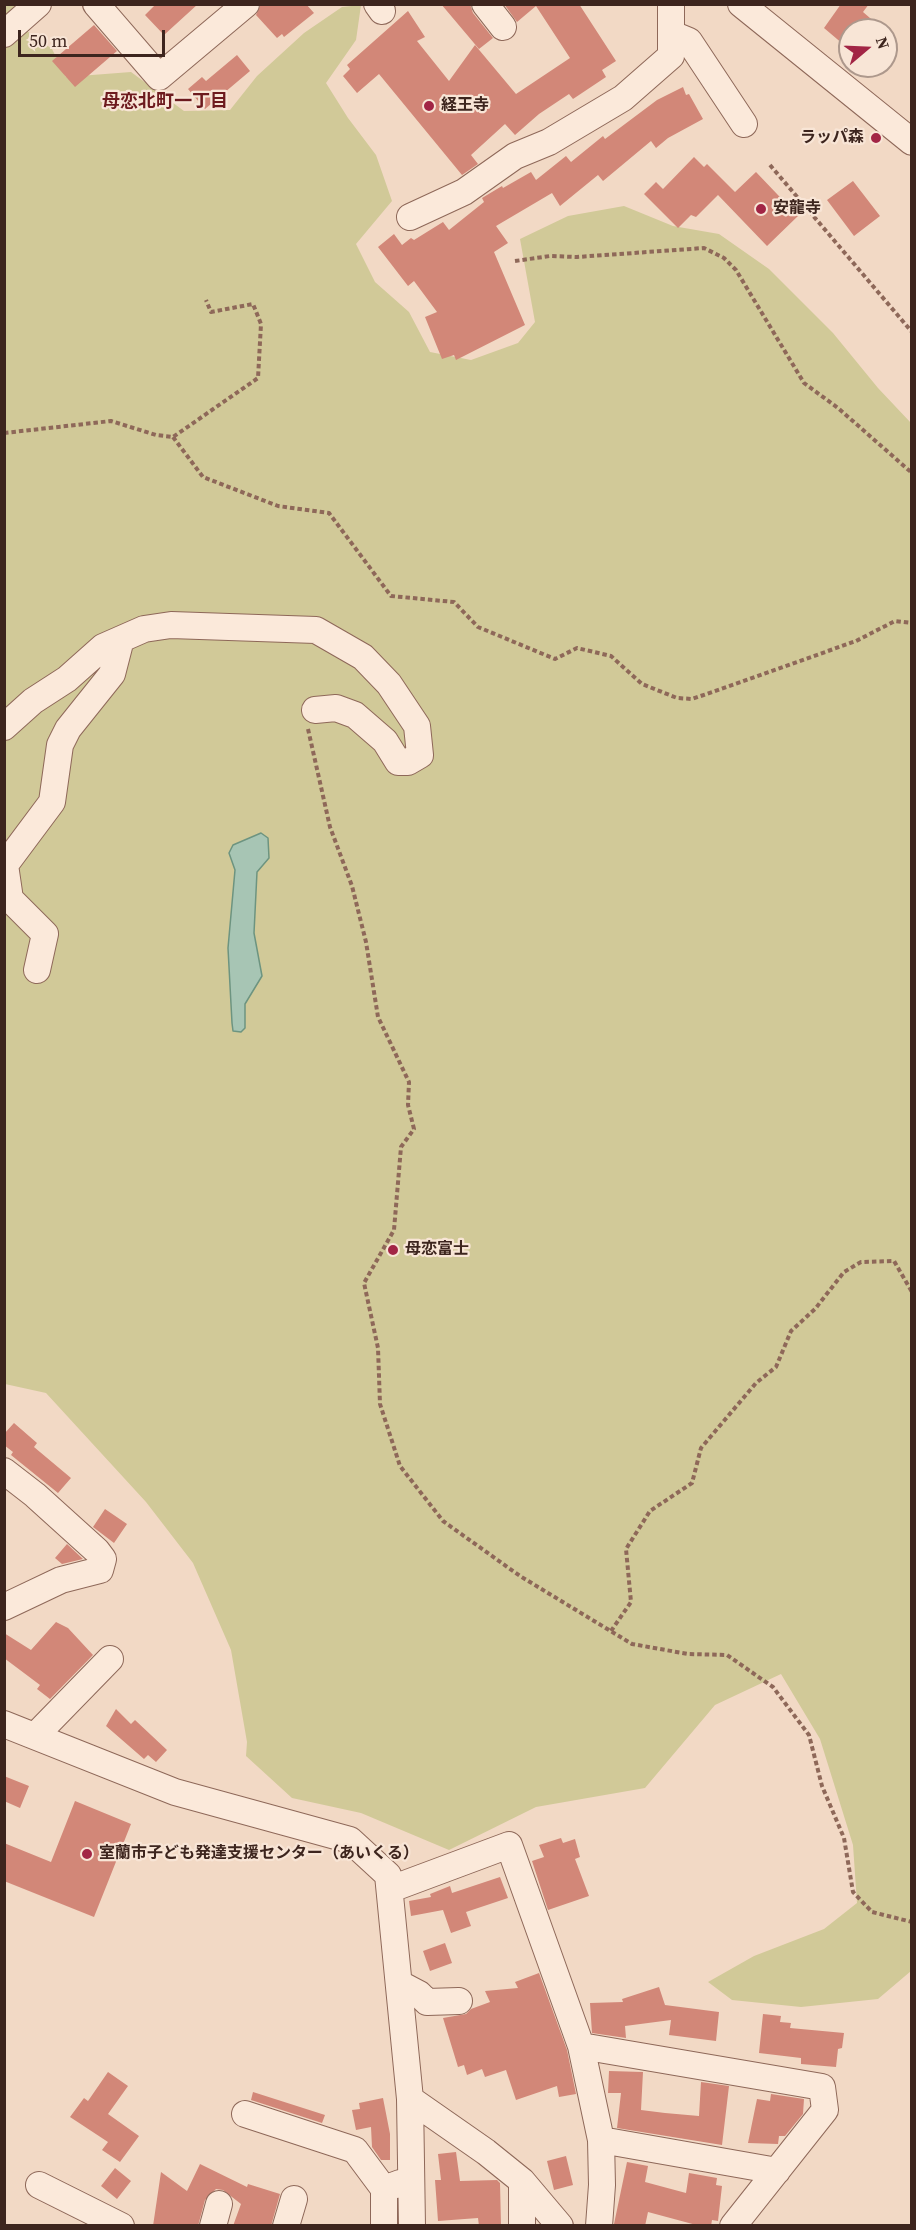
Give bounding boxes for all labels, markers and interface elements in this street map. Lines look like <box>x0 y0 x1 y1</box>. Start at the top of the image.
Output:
scale bar <box>21 18 168 56</box>
north arrow <box>838 18 898 78</box>
text: 50 m <box>29 28 67 53</box>
text: N <box>871 34 895 52</box>
district label: 母恋北町一丁目 <box>102 91 228 113</box>
place label: 経王寺 <box>441 96 489 116</box>
marker: 経王寺 <box>422 99 436 113</box>
place label: ラッパ森 <box>800 128 864 148</box>
marker: ラッパ森 <box>869 131 883 145</box>
place label: 安龍寺 <box>773 199 821 219</box>
marker: 安龍寺 <box>754 202 768 216</box>
place label: 母恋富士 <box>405 1240 469 1260</box>
marker: 母恋富士 <box>386 1243 400 1257</box>
place label: 室蘭市子ども発達支援センター（あいくる） <box>99 1844 419 1864</box>
marker: 室蘭市子ども発達支援センター（あいくる） <box>80 1847 94 1861</box>

